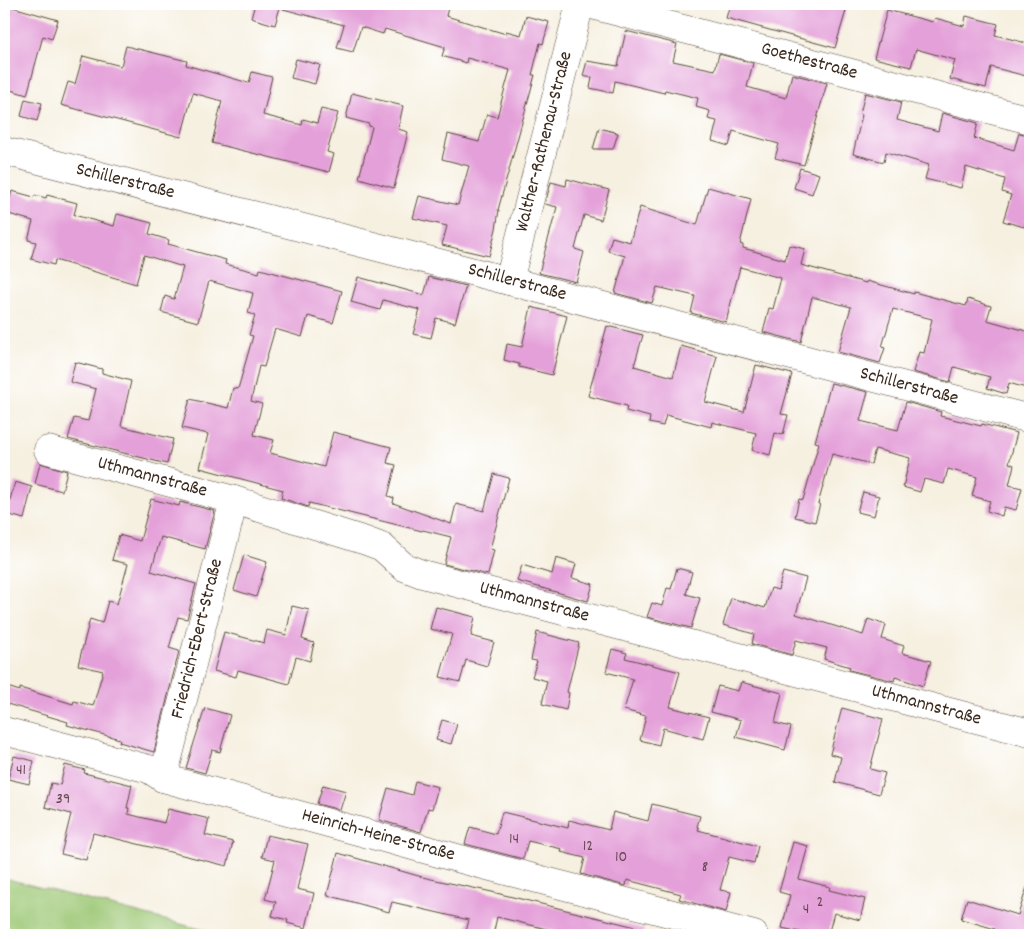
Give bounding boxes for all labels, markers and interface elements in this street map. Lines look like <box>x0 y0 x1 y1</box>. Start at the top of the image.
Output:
street label: Goethestraße <box>758 36 860 88</box>
street label: Walther-Rathenau-Straße <box>509 49 581 235</box>
street label: Schillerstraße <box>73 157 177 207</box>
street label: Schillerstraße <box>465 257 569 309</box>
street label: Schillerstraße <box>857 361 961 413</box>
street label: Uthmannstraße <box>94 450 210 506</box>
street label: Friedrich-Ebert-Straße <box>165 556 231 722</box>
street label: Uthmannstraße <box>476 575 592 631</box>
street label: Uthmannstraße <box>868 678 984 734</box>
house number: 41 <box>16 759 26 782</box>
house number: 39 <box>56 788 70 811</box>
street label: Heinrich-Heine-Straße <box>298 803 458 869</box>
house number: 14 <box>509 828 519 851</box>
house number: 12 <box>583 835 593 858</box>
house number: 10 <box>615 846 627 869</box>
house number: 8 <box>702 856 708 879</box>
house number: 2 <box>817 891 824 914</box>
house number: 4 <box>803 898 809 921</box>

